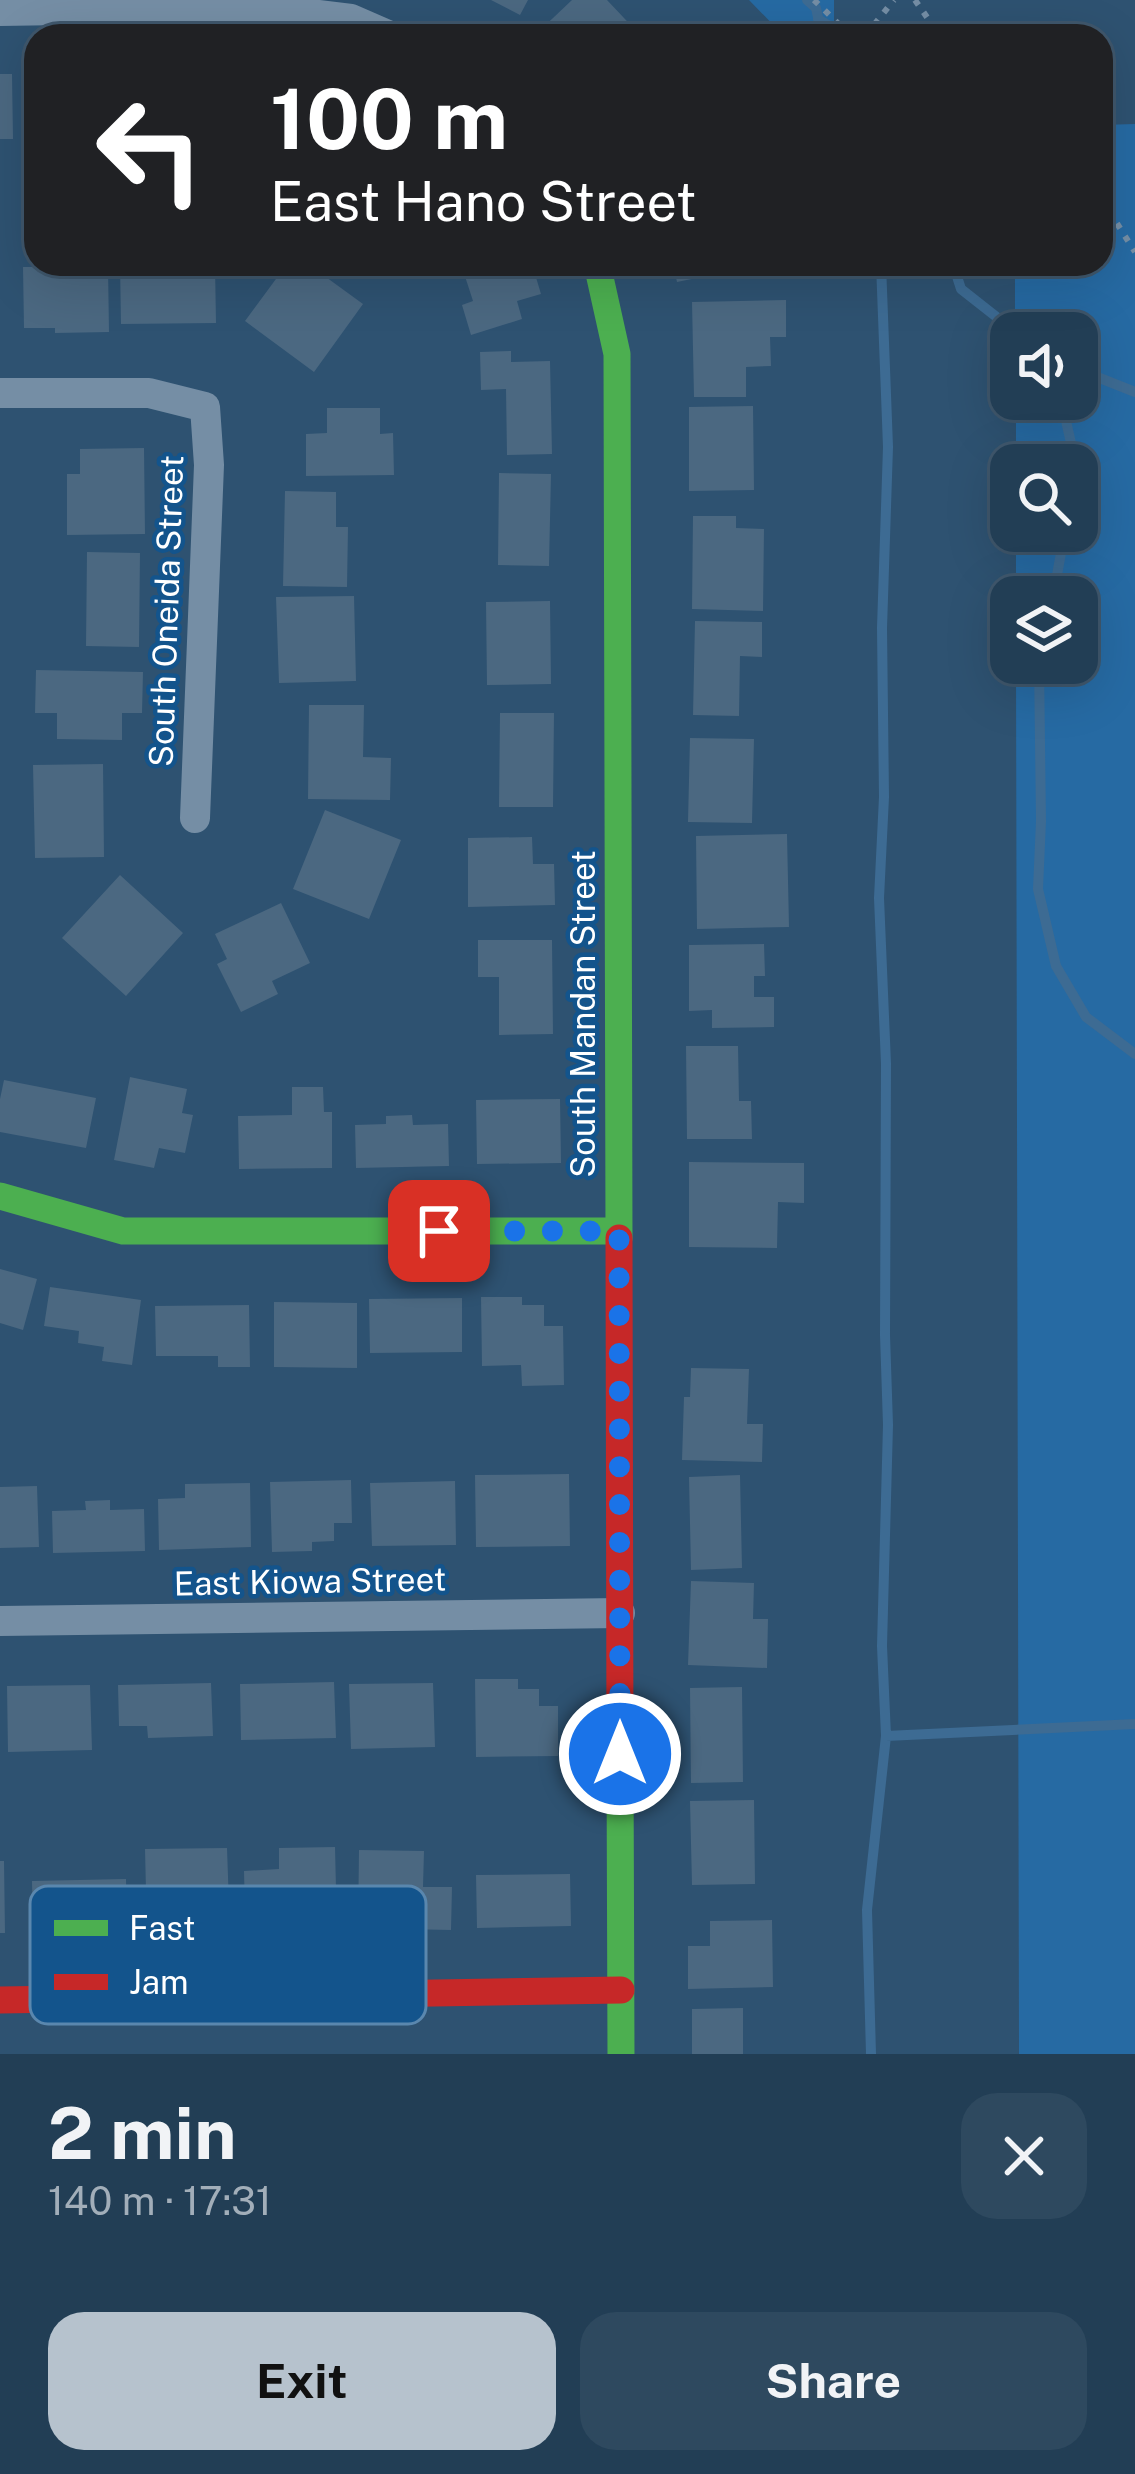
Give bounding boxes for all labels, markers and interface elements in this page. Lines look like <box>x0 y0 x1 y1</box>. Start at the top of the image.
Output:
text: 100 m <box>270 69 508 168</box>
icon: left <box>72 72 228 228</box>
text: East Hano Street <box>270 170 697 233</box>
map controls <box>990 312 1098 684</box>
button: sound <box>990 312 1098 420</box>
button: search <box>990 444 1098 552</box>
street label: South Oneida Street <box>142 454 190 768</box>
button: layers <box>990 576 1098 684</box>
street label: South Mandan Street <box>564 850 602 1178</box>
pin <box>388 1180 490 1282</box>
icon: arrive <box>406 1198 472 1264</box>
street label: East Kiowa Street <box>173 1560 447 1602</box>
position arrow <box>557 1691 683 1817</box>
legend <box>30 1886 426 2024</box>
text: Fast <box>129 1909 196 1947</box>
text: Jam <box>129 1963 189 2001</box>
text: 2 min <box>48 2091 237 2175</box>
button: close <box>961 2093 1087 2219</box>
text: 140 m · 17:31 <box>48 2178 272 2224</box>
button: Exit <box>48 2312 556 2450</box>
button: Share <box>580 2312 1087 2450</box>

